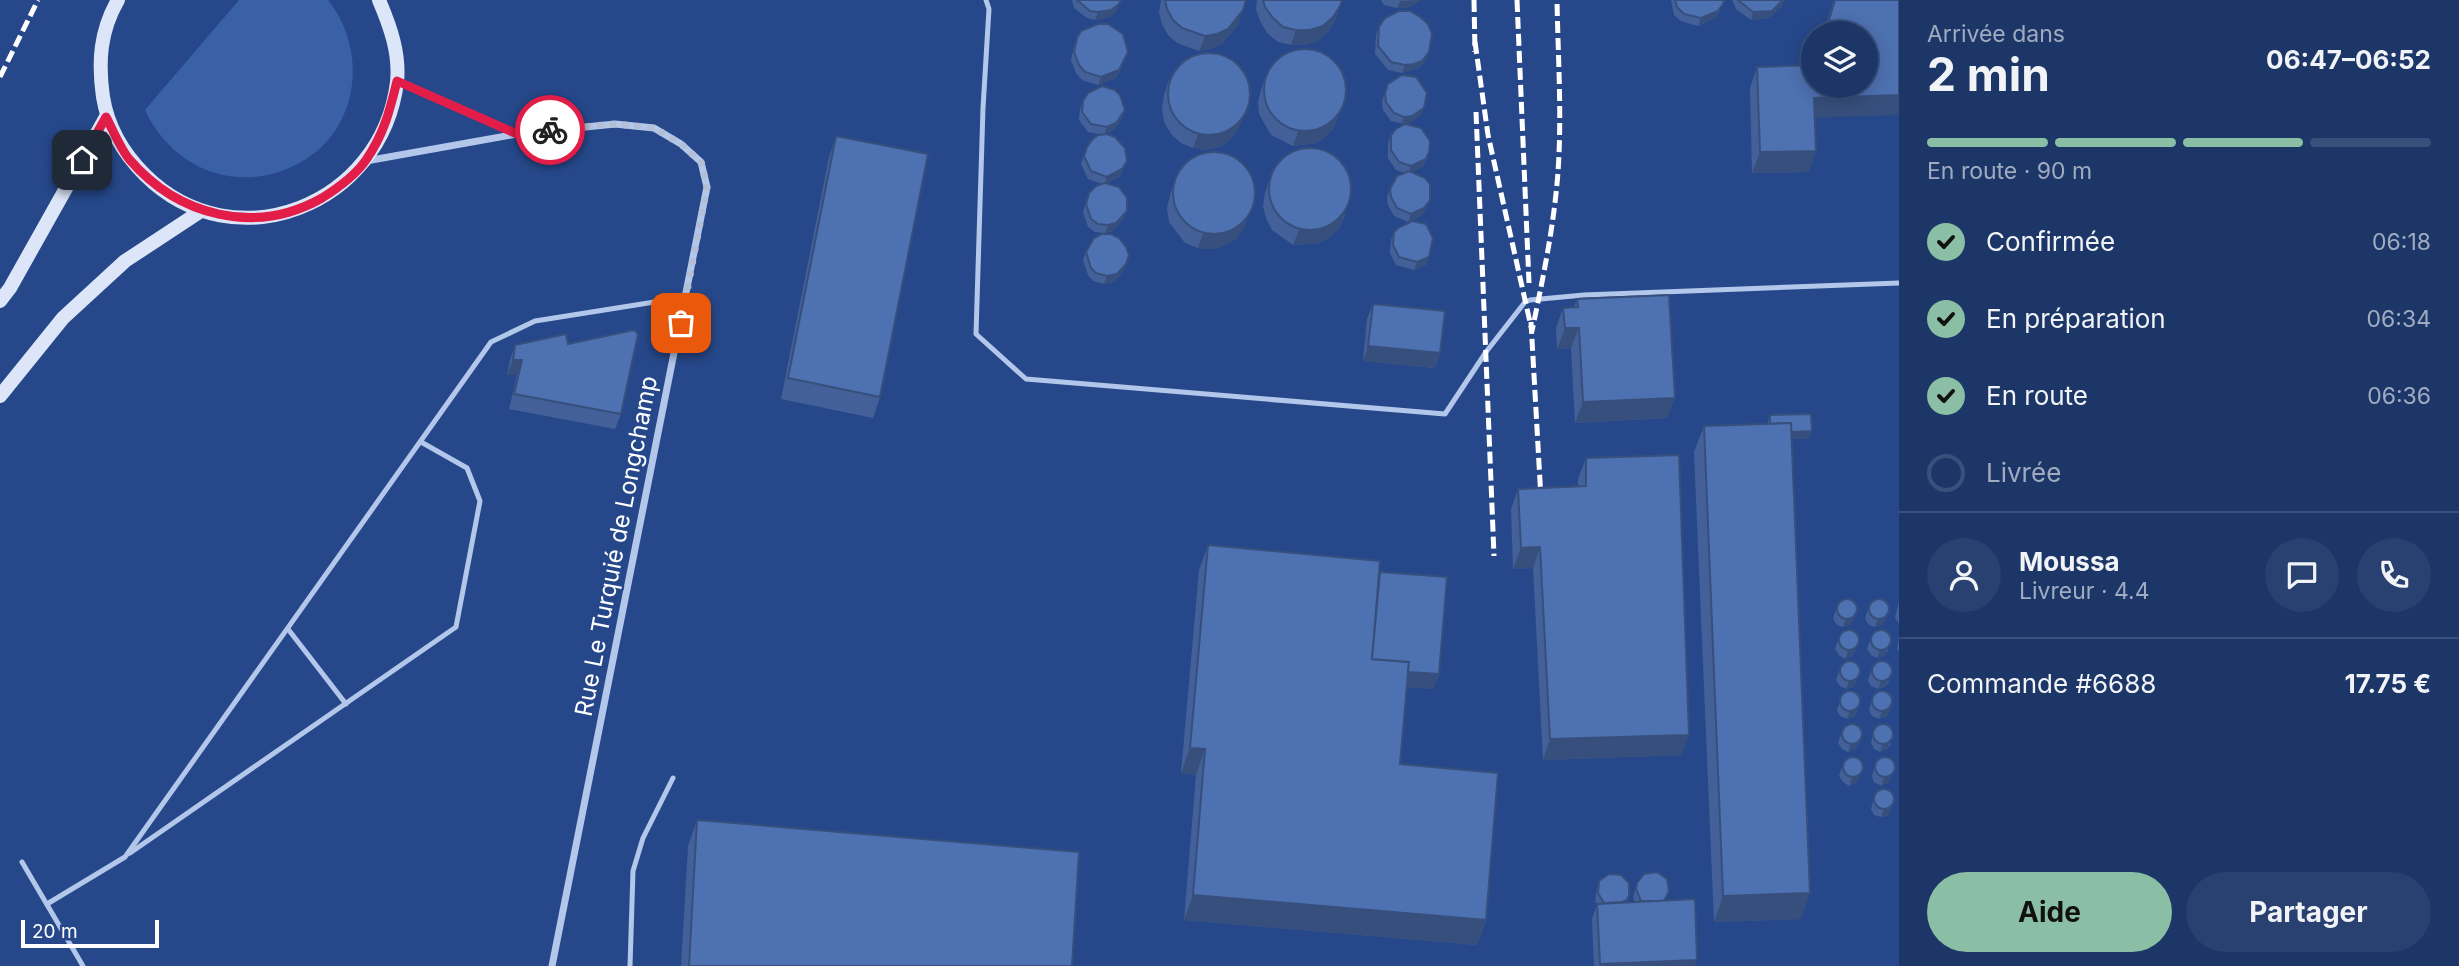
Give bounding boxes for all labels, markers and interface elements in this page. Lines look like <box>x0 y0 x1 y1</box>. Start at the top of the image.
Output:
text: Arrivée dans <box>1927 20 2065 48</box>
map controls <box>1801 21 1878 98</box>
button: layers <box>1801 21 1878 98</box>
text: 06:47–06:52 <box>2266 44 2431 75</box>
text: 2 min <box>1927 46 2050 102</box>
courier <box>515 95 585 165</box>
icon: bike <box>531 111 569 149</box>
pin <box>52 130 112 190</box>
icon: home <box>63 141 101 179</box>
text: En route · 90 m <box>1927 157 2092 185</box>
icon: check <box>1927 223 1965 261</box>
text: Confirmée <box>1986 226 2115 257</box>
text: 06:18 <box>2372 228 2431 256</box>
pin <box>651 293 711 353</box>
icon: check <box>1927 300 1965 338</box>
text: En préparation <box>1986 303 2166 334</box>
icon: bag <box>662 304 700 342</box>
text: 06:34 <box>2367 305 2431 333</box>
street label: Rue Le Turquié de Longchamp <box>569 373 663 719</box>
icon: check <box>1927 377 1965 415</box>
text: En route <box>1986 380 2088 411</box>
text: 06:36 <box>2367 382 2431 410</box>
text: Livrée <box>1986 457 2061 488</box>
button: person <box>1927 538 2001 612</box>
button: chat <box>2265 538 2339 612</box>
button: phone <box>2357 538 2431 612</box>
text: Moussa <box>2019 546 2120 577</box>
text: Livreur · 4.4 <box>2019 577 2150 605</box>
text: Commande #6688 <box>1927 668 2156 699</box>
text: 17.75 € <box>2344 668 2431 699</box>
button: Aide <box>1927 872 2172 952</box>
button: Partager <box>2186 872 2431 952</box>
scale bar <box>21 917 159 949</box>
text: 20 m <box>32 920 78 943</box>

